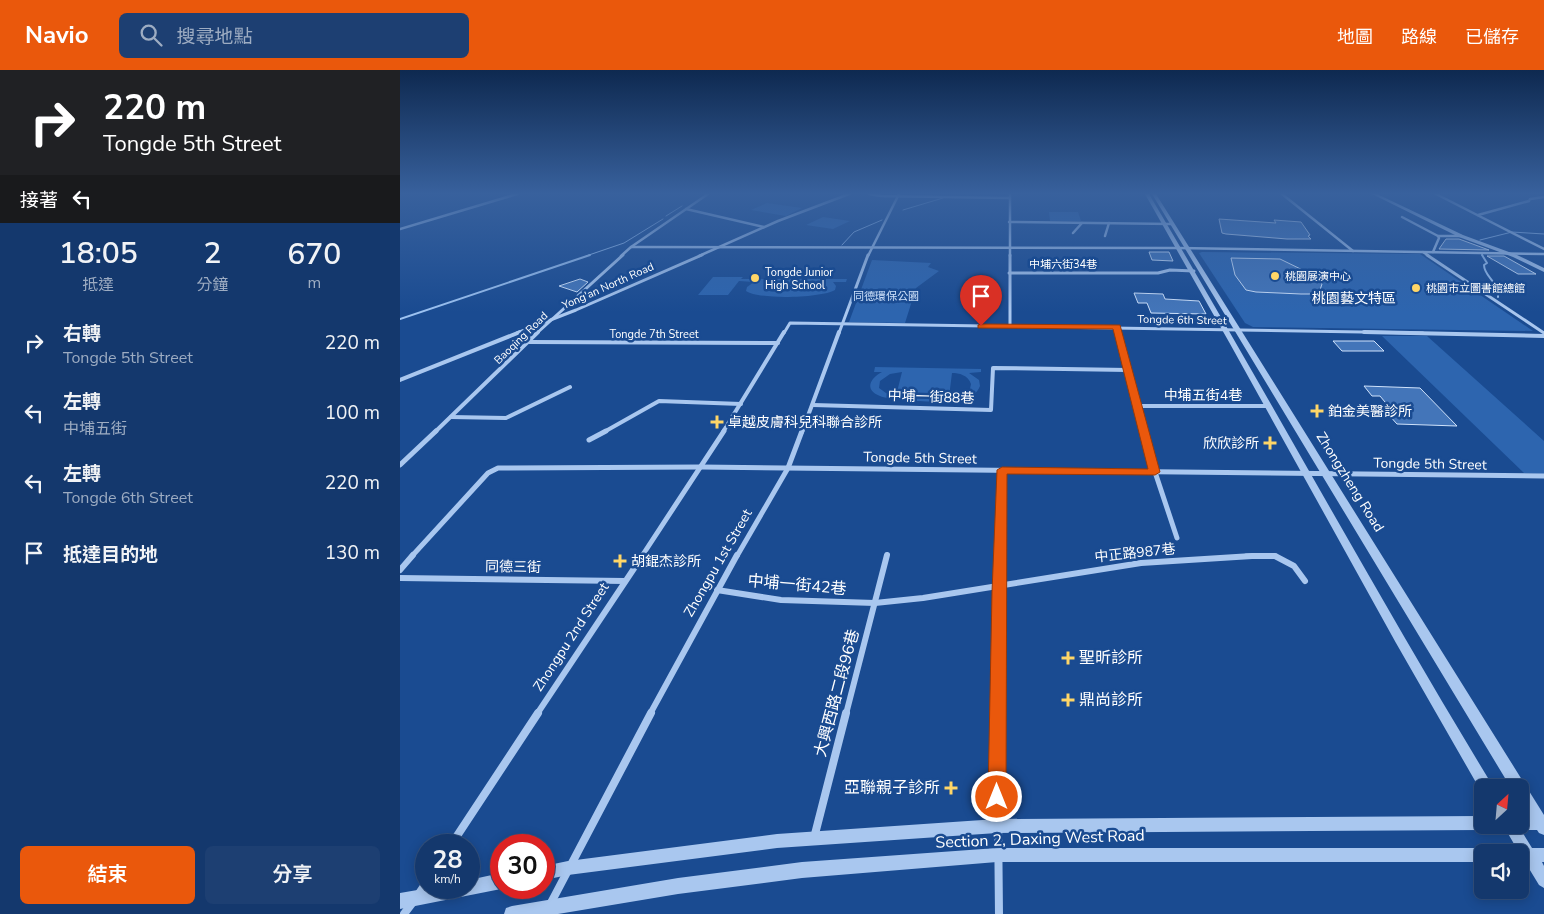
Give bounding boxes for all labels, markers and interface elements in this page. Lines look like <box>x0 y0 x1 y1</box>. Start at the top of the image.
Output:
search box <box>119 13 469 58</box>
text: Navio <box>25 19 89 51</box>
icon: search <box>137 21 165 49</box>
text: 搜尋地點 <box>177 24 253 50</box>
text: 地圖 <box>1337 25 1373 49</box>
text: 路線 <box>1401 25 1437 49</box>
text: 已儲存 <box>1465 25 1519 49</box>
text: 220 m <box>103 84 206 131</box>
icon: right <box>20 90 85 155</box>
text: Tongde 5th Street <box>103 129 281 159</box>
icon: left <box>68 185 96 213</box>
text: 接著 <box>20 188 58 214</box>
text: 18:05 <box>59 233 138 274</box>
text: 2 <box>204 233 222 274</box>
text: 670 <box>287 234 341 275</box>
street label: 中埔六街34巷 <box>1029 257 1097 272</box>
street label: Yong'an North Road <box>559 259 656 313</box>
place label: Tongde Junior High School <box>765 265 833 293</box>
place label: 桃園展演中心 <box>1285 269 1351 284</box>
marker: 桃園展演中心 <box>1269 270 1281 282</box>
text: m <box>307 272 321 294</box>
marker: Tongde Junior High School <box>749 272 761 284</box>
text: 抵達 <box>82 274 114 296</box>
text: 分鐘 <box>197 274 229 296</box>
pin <box>960 275 1002 326</box>
place label: 桃園市立圖書館總館 <box>1426 281 1525 296</box>
icon: arrive <box>967 282 995 310</box>
marker: 桃園市立圖書館總館 <box>1410 282 1422 294</box>
park label: 同德環保公園 <box>853 289 919 304</box>
district label: 桃園藝文特區 <box>1312 289 1396 308</box>
street label: Baoqing Road <box>491 308 551 368</box>
street label: Tongde 6th Street <box>1137 312 1227 328</box>
text: 右轉 <box>63 321 101 347</box>
street label: Tongde 7th Street <box>609 327 699 342</box>
icon: right <box>20 329 48 357</box>
text: 220 m <box>325 330 380 356</box>
text: Tongde 5th Street <box>63 347 193 369</box>
street label: 中埔一街88巷 <box>887 386 975 408</box>
street label: 中埔五街4巷 <box>1164 386 1242 405</box>
text: 左轉 <box>63 389 101 415</box>
icon: left <box>20 399 48 427</box>
text: 100 m <box>325 400 380 426</box>
place label: 鉑金美醫診所 <box>1328 402 1412 421</box>
marker: 鉑金美醫診所 <box>1310 404 1324 418</box>
place label: 卓越皮膚科兒科聯合診所 <box>728 413 882 432</box>
marker: 卓越皮膚科兒科聯合診所 <box>710 415 724 429</box>
text: 中埔五街 <box>63 418 127 440</box>
street label: Zhongzheng Road <box>1312 428 1388 536</box>
place label: 欣欣診所 <box>1203 434 1259 453</box>
marker: 欣欣診所 <box>1263 436 1277 450</box>
street label: Tongde 5th Street <box>863 448 977 468</box>
street label: Tongde 5th Street <box>1373 454 1487 474</box>
text: 左轉 <box>63 461 101 487</box>
icon: left <box>20 469 48 497</box>
text: 220 m <box>325 470 380 496</box>
text: Tongde 6th Street <box>63 487 193 509</box>
street label: Zhongpu 1st Street <box>679 506 757 620</box>
icon: arrive <box>20 539 48 567</box>
street label: 中正路987巷 <box>1094 539 1176 567</box>
text: 130 m <box>325 540 380 566</box>
text: 抵達目的地 <box>63 542 158 568</box>
place label: 胡錕杰診所 <box>631 552 701 571</box>
marker: 胡錕杰診所 <box>613 554 627 568</box>
street label: 同德三街 <box>485 557 541 577</box>
street label: 中埔一街42巷 <box>747 570 847 600</box>
street label: Zhongpu 2nd Street <box>529 579 613 695</box>
street label: 大興西路二段96巷 <box>809 627 865 759</box>
place label: 聖昕診所 <box>1079 647 1143 669</box>
marker: 聖昕診所 <box>1061 651 1075 665</box>
place label: 鼎尚診所 <box>1079 689 1143 711</box>
marker: 鼎尚診所 <box>1061 693 1075 707</box>
position arrow <box>970 770 1022 822</box>
place label: 亞聯親子診所 <box>844 777 940 799</box>
north arrow <box>1474 779 1529 834</box>
map controls <box>1474 779 1529 899</box>
marker: 亞聯親子診所 <box>944 781 958 795</box>
street label: Section 2, Daxing West Road <box>935 824 1145 854</box>
speed limit sign: 30 <box>490 834 555 899</box>
text: 28 <box>432 843 463 877</box>
button: sound <box>1474 844 1529 899</box>
button: 結束 <box>20 846 195 904</box>
button: 分享 <box>205 846 380 904</box>
text: km/h <box>434 871 461 887</box>

